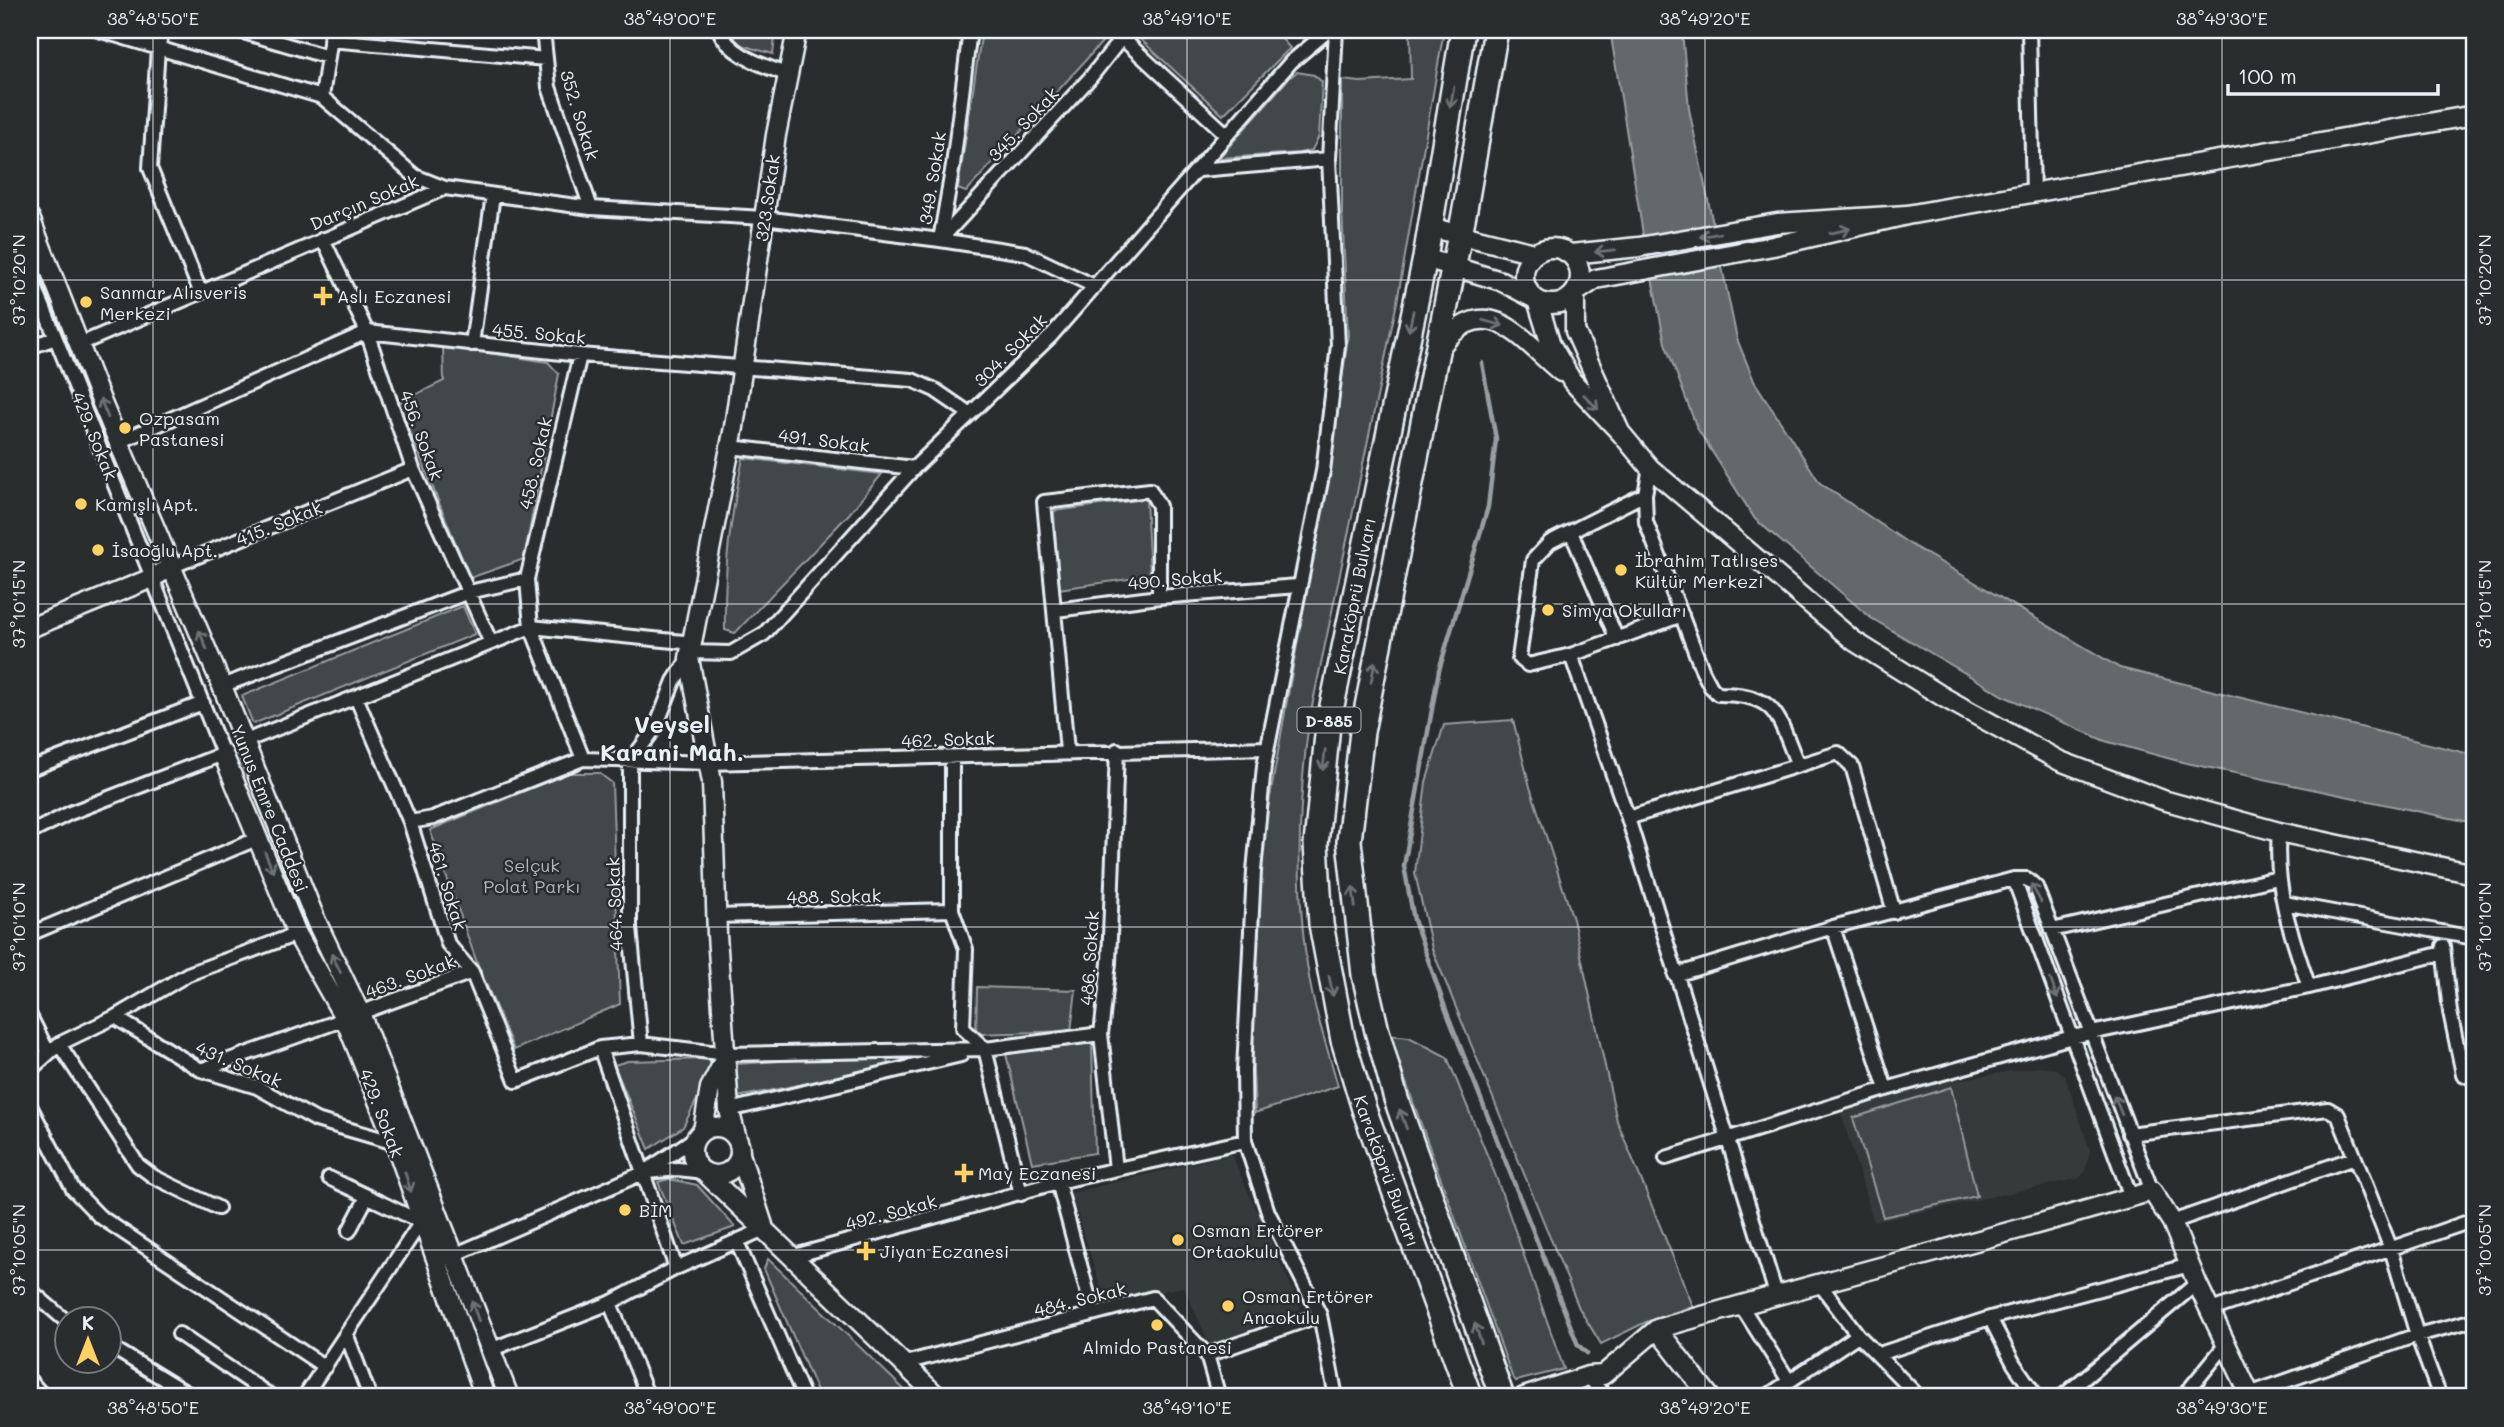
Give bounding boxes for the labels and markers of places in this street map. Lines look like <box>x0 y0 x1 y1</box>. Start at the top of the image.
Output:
place label: Sanmar Alısveris Merkezi <box>100 280 247 325</box>
place label: Aslı Eczanesi <box>337 284 452 308</box>
marker: Aslı Eczanesi <box>315 288 331 304</box>
marker: Sanmar Alısveris Merkezi <box>78 294 94 310</box>
place label: Ozpasam Pastanesi <box>139 406 224 451</box>
marker: Ozpasam Pastanesi <box>117 420 133 436</box>
place label: Kamışlı Apt. <box>95 492 199 516</box>
marker: Kamışlı Apt. <box>73 496 89 512</box>
place label: İsaoğlu Apt. <box>112 538 218 562</box>
marker: İsaoğlu Apt. <box>90 542 106 558</box>
place label: İbrahim Tatlıses Kültür Merkezi <box>1635 548 1778 593</box>
marker: İbrahim Tatlıses Kültür Merkezi <box>1613 562 1629 578</box>
place label: Simya Okulları <box>1562 598 1687 622</box>
marker: Simya Okulları <box>1540 602 1556 618</box>
place label: May Eczanesi <box>978 1161 1096 1185</box>
marker: May Eczanesi <box>956 1165 972 1181</box>
place label: BİM <box>639 1198 672 1222</box>
marker: BİM <box>617 1202 633 1218</box>
place label: Osman Ertörer Ortaokulu <box>1192 1218 1323 1263</box>
marker: Osman Ertörer Ortaokulu <box>1170 1232 1186 1248</box>
place label: Jiyan Eczanesi <box>880 1239 1009 1263</box>
marker: Jiyan Eczanesi <box>858 1243 874 1259</box>
place label: Osman Ertörer Anaokulu <box>1242 1284 1373 1329</box>
marker: Osman Ertörer Anaokulu <box>1220 1298 1236 1314</box>
marker: Almido Pastanesi <box>1149 1317 1165 1333</box>
place label: Almido Pastanesi <box>1082 1335 1232 1359</box>

